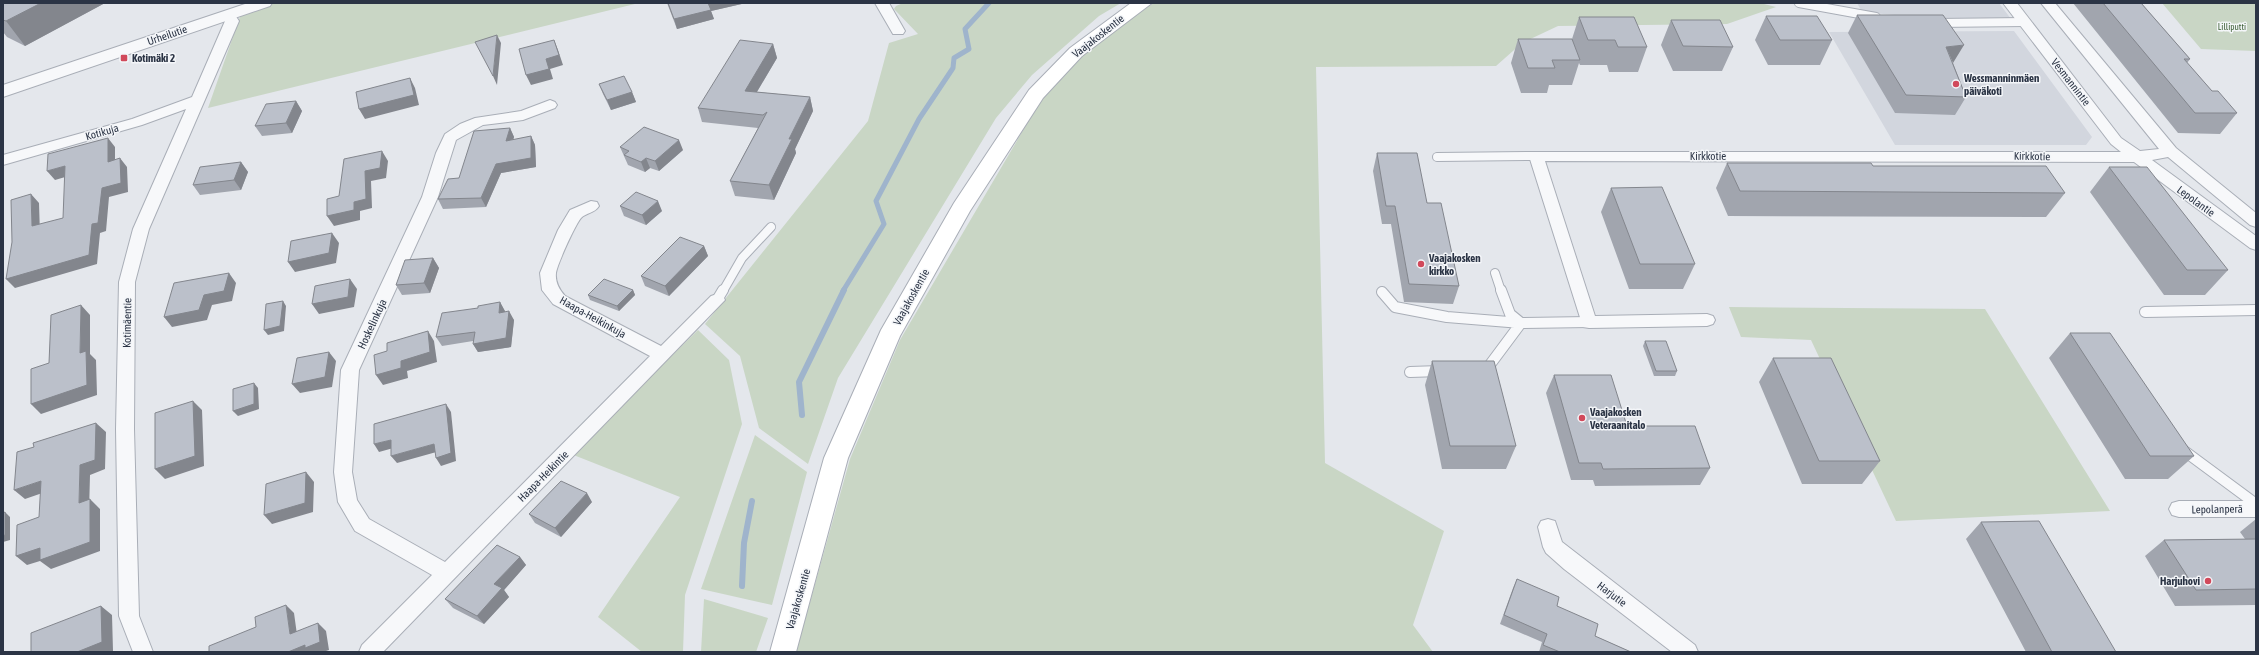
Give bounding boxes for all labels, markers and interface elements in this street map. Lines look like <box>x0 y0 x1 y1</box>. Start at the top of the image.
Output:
street label: Vaajakoskentie <box>1070 12 1126 60</box>
park label: Lilliputti <box>2218 22 2246 32</box>
street label: Urheilutie <box>145 23 189 47</box>
place label: Kotimäki 2 <box>132 52 175 64</box>
marker: Kotimäki 2 <box>119 53 129 63</box>
street label: Vesmannintie <box>2049 56 2093 108</box>
place label: Wessmanninmäen päiväkoti <box>1963 72 2039 97</box>
marker: Wessmanninmäen päiväkoti <box>1951 79 1961 89</box>
street label: Kotikuja <box>84 122 120 142</box>
street label: Kirkkotie <box>1690 150 1726 162</box>
street label: Kirkkotie <box>2014 150 2050 162</box>
street label: Lepolantie <box>2175 183 2217 219</box>
place label: Vaajakosken kirkko <box>1428 252 1481 277</box>
marker: Vaajakosken kirkko <box>1416 259 1426 269</box>
street label: Vaajakoskentie <box>891 267 931 327</box>
street label: Haapa-Heikinkuja <box>558 294 628 340</box>
street label: Hoskelinkuja <box>355 297 389 351</box>
street label: Kotimäentie <box>121 298 133 348</box>
place label: Vaajakosken Veteraanitalo <box>1589 406 1645 431</box>
marker: Vaajakosken Veteraanitalo <box>1577 413 1587 423</box>
street label: Haapa-Heikintie <box>515 448 571 504</box>
street label: Lepolanperä <box>2191 503 2243 515</box>
street label: Vaajakoskentie <box>784 567 812 631</box>
place label: Harjuhovi <box>2160 575 2200 587</box>
marker: Harjuhovi <box>2203 576 2213 586</box>
street label: Harjutie <box>1595 579 1629 609</box>

